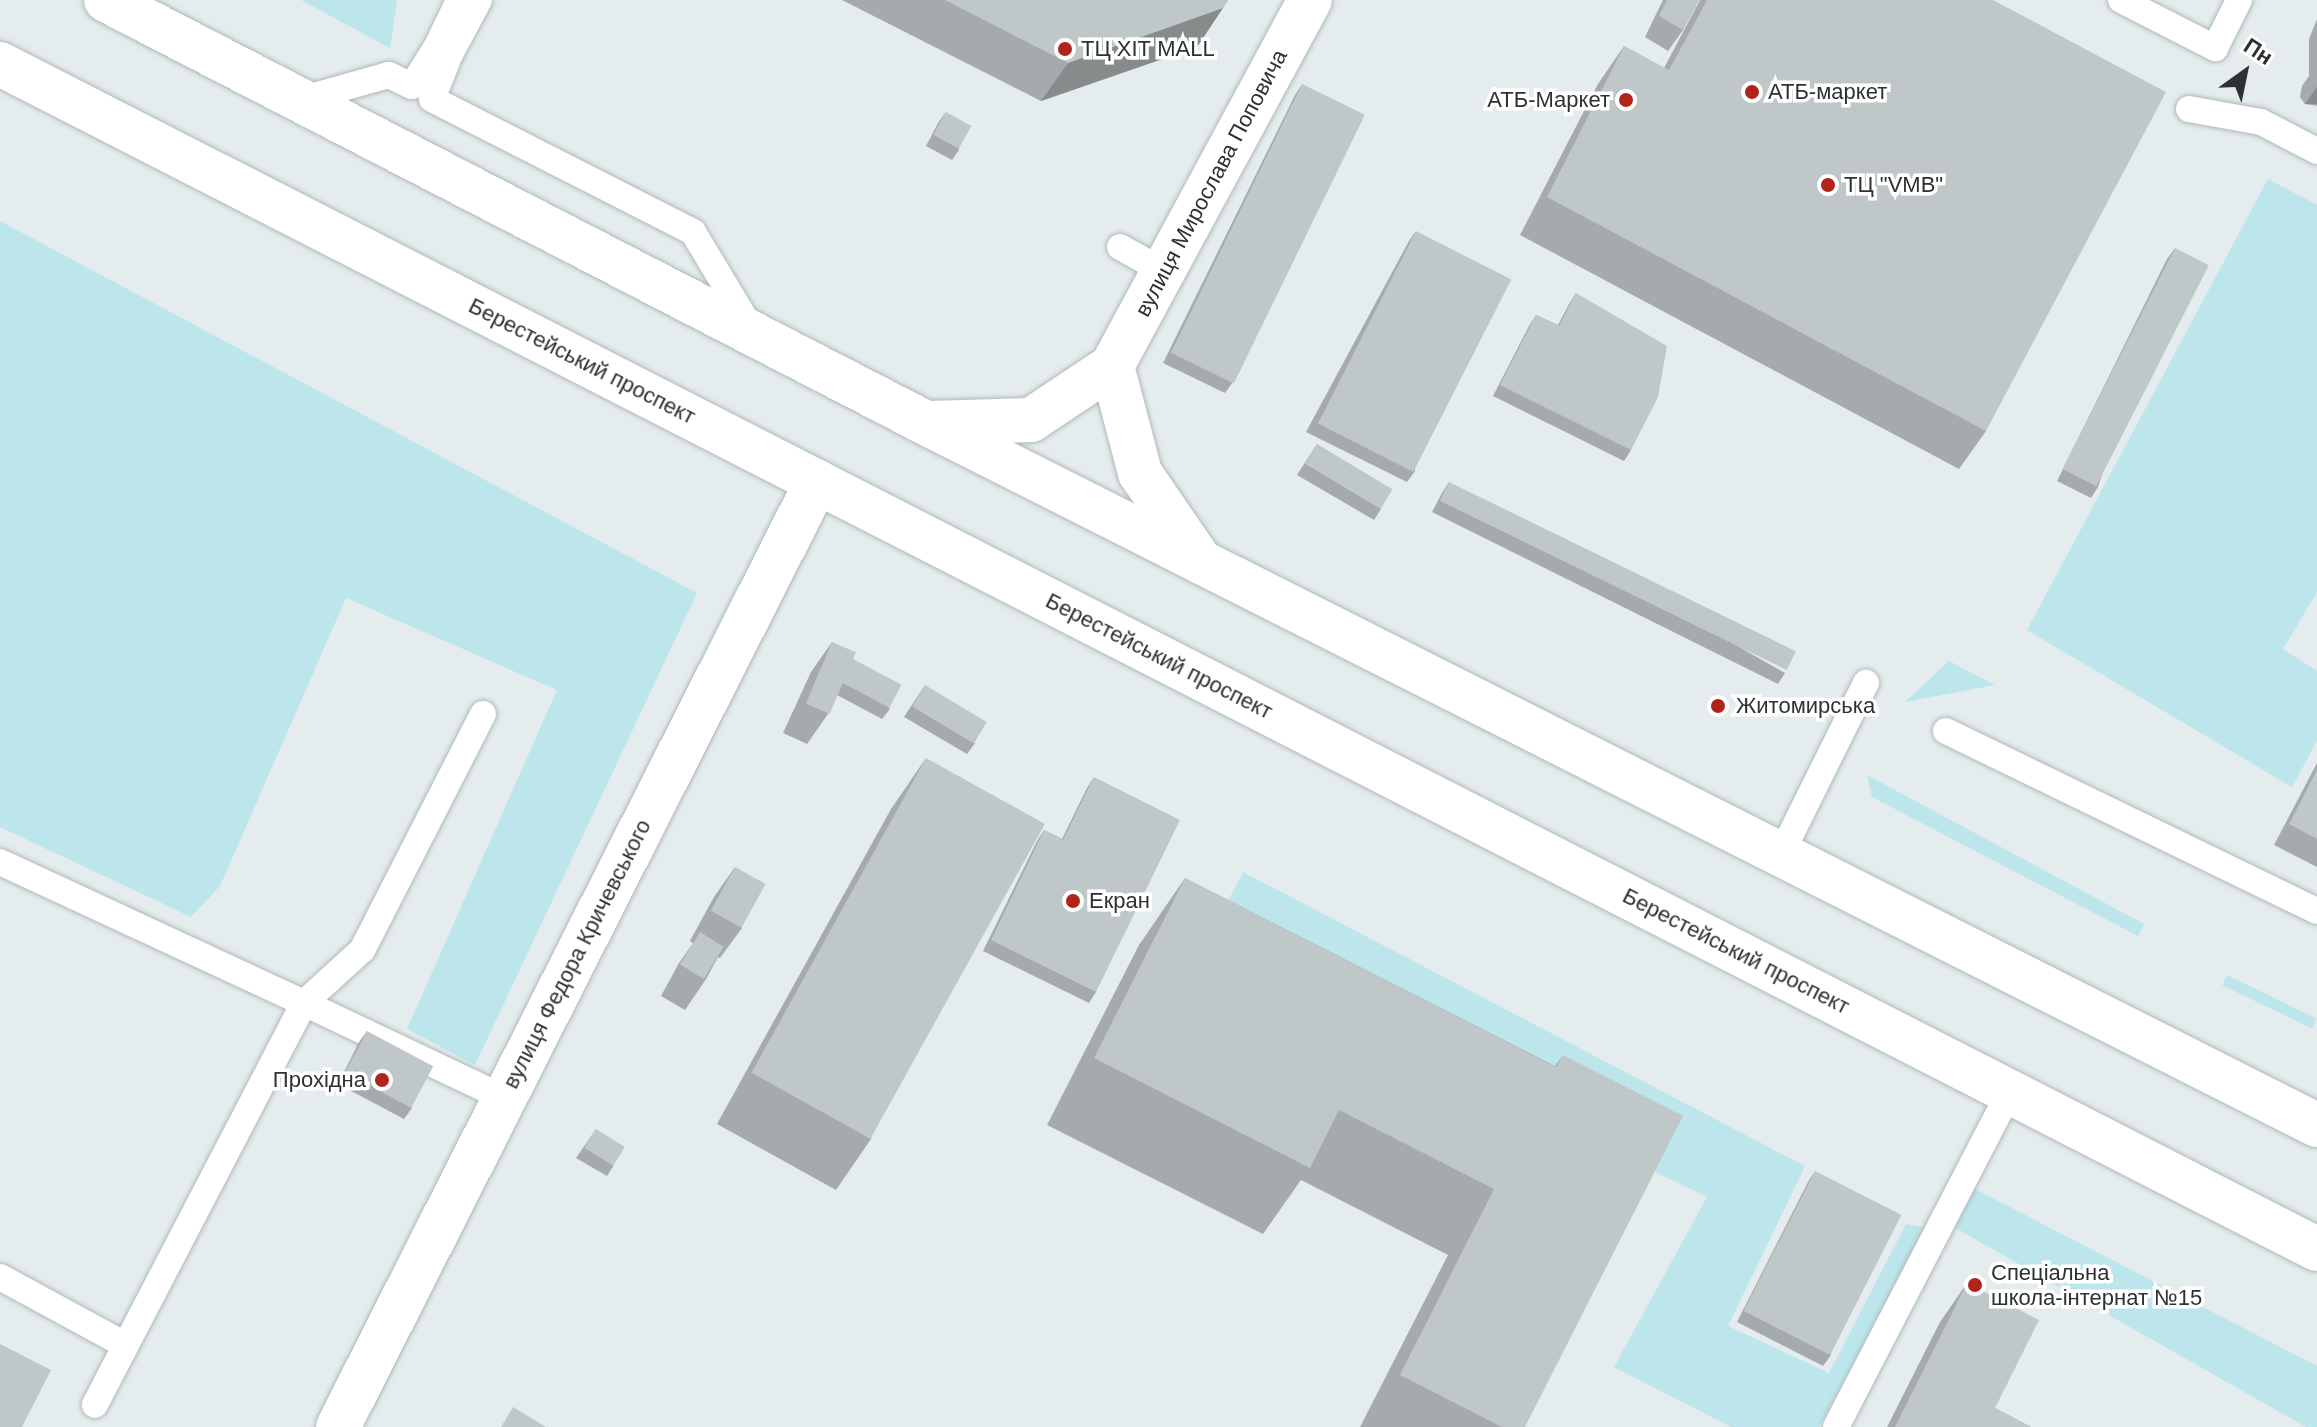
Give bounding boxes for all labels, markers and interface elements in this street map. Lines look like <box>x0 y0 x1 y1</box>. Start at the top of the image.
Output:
north arrow <box>2205 32 2285 112</box>
text: Пн <box>2239 33 2277 70</box>
place label: ТЦ ХІТ MALL <box>1081 36 1215 62</box>
marker: ТЦ ХІТ MALL <box>1056 40 1074 58</box>
street label: вулиця Мирослава Поповича <box>1129 45 1293 321</box>
place label: АТБ-маркет <box>1768 79 1887 105</box>
marker: АТБ-маркет <box>1743 83 1761 101</box>
place label: АТБ-Маркет <box>1487 87 1610 113</box>
marker: АТБ-Маркет <box>1617 91 1635 109</box>
place label: ТЦ "VMB" <box>1844 172 1943 198</box>
marker: ТЦ "VMB" <box>1819 176 1837 194</box>
street label: Берестейський проспект <box>464 292 700 430</box>
street label: Берестейський проспект <box>1041 587 1277 725</box>
place label: Житомирська <box>1736 693 1875 719</box>
marker: Житомирська <box>1707 695 1729 717</box>
street label: вулиця Федора Кричевського <box>497 815 657 1093</box>
street label: Берестейський проспект <box>1618 882 1854 1020</box>
place label: Екран <box>1089 888 1150 914</box>
marker: Екран <box>1064 892 1082 910</box>
place label: Прохідна <box>273 1067 366 1093</box>
marker: Прохідна <box>373 1071 391 1089</box>
place label: Спеціальна школа-інтернат №15 <box>1991 1259 2202 1310</box>
marker: Спеціальна школа-інтернат №15 <box>1966 1276 1984 1294</box>

